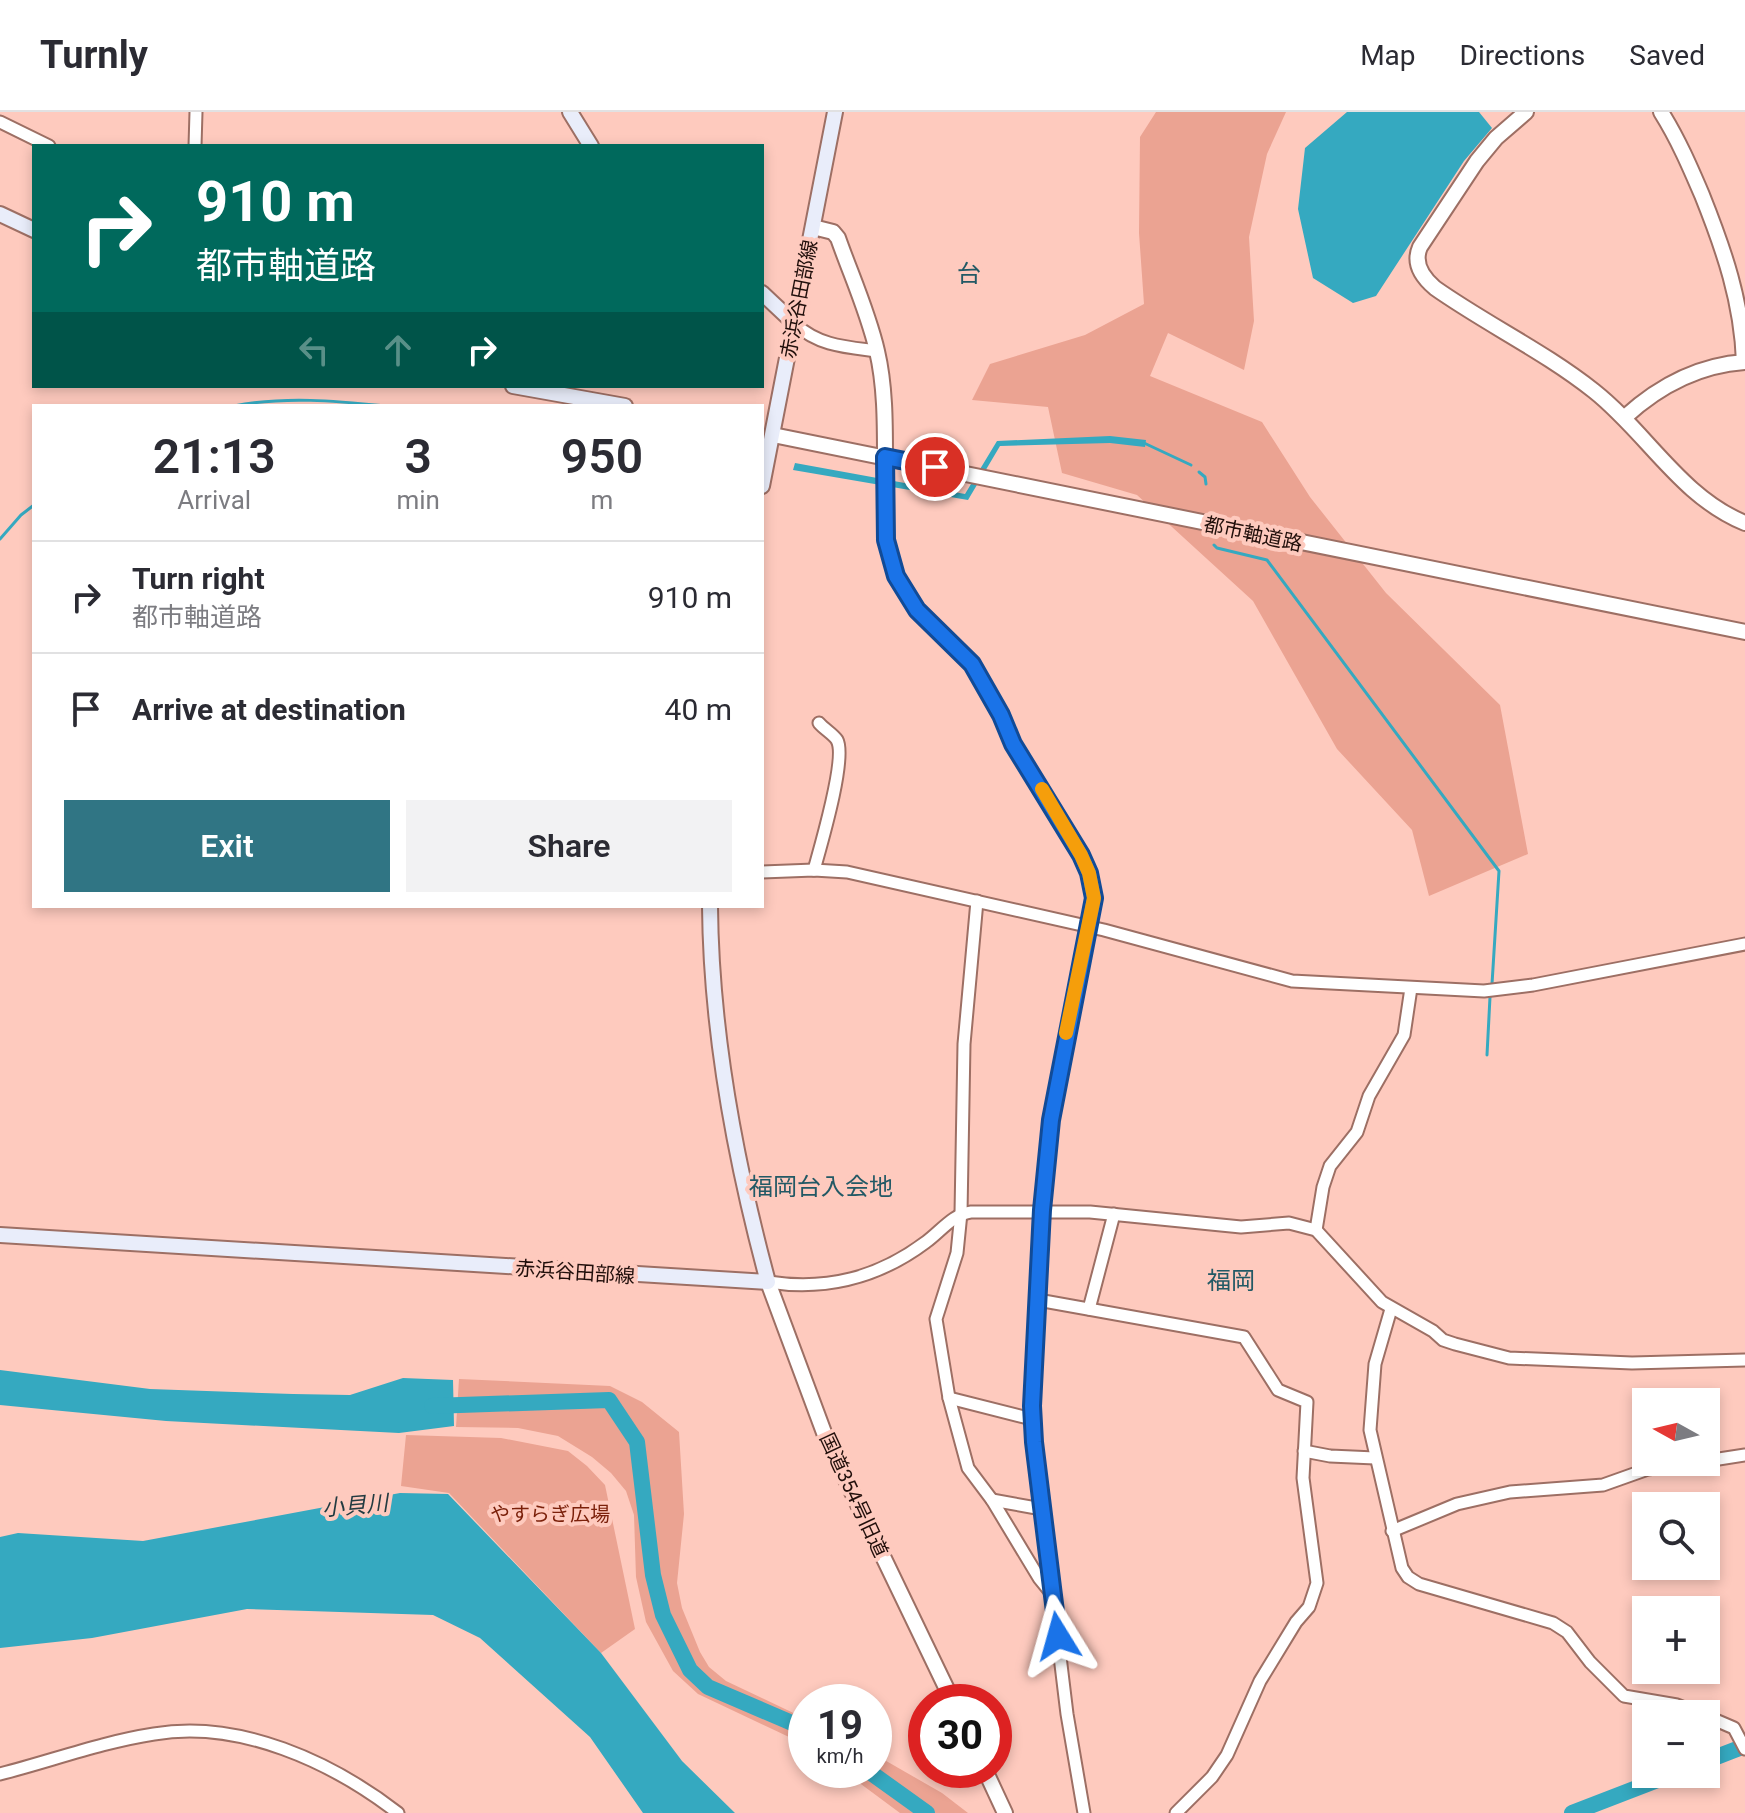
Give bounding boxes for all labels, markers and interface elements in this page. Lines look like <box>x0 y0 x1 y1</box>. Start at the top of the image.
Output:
text: Turnly <box>40 33 148 77</box>
text: Map <box>1360 39 1416 72</box>
text: Directions <box>1460 39 1585 72</box>
text: Saved <box>1629 39 1705 72</box>
text: 910 m <box>196 169 355 235</box>
icon: right <box>64 176 168 280</box>
street label: 赤浜谷田部線 <box>776 238 822 360</box>
text: 都市軸道路 <box>196 245 376 287</box>
district label: 台 <box>957 260 981 288</box>
icon: left <box>292 328 336 372</box>
icon: ahead <box>376 328 420 372</box>
icon: right <box>460 328 504 372</box>
text: 21:13 <box>153 428 276 485</box>
text: 3 <box>405 428 432 485</box>
text: 950 <box>561 428 643 485</box>
pin <box>901 433 969 501</box>
icon: arrive <box>913 445 957 489</box>
text: Arrival <box>177 485 251 515</box>
text: min <box>396 485 440 515</box>
text: m <box>591 485 613 515</box>
street label: 都市軸道路 <box>1202 512 1304 556</box>
text: Turn right <box>132 561 265 596</box>
icon: right <box>64 575 108 619</box>
text: 910 m <box>648 580 732 615</box>
text: 都市軸道路 <box>132 602 262 632</box>
icon: arrive <box>64 687 108 731</box>
text: Arrive at destination <box>132 692 406 727</box>
text: 40 m <box>665 692 732 727</box>
button: Exit <box>64 800 390 892</box>
button: Share <box>406 800 732 892</box>
district label: 福岡台入会地 <box>749 1173 893 1201</box>
street label: 赤浜谷田部線 <box>514 1256 636 1288</box>
district label: 福岡 <box>1207 1267 1255 1295</box>
north arrow <box>1632 1388 1720 1476</box>
map controls <box>1632 1388 1720 1788</box>
street label: 国道354号旧道 <box>815 1429 893 1561</box>
water label: 小貝川 <box>321 1490 391 1521</box>
button: search <box>1632 1492 1720 1580</box>
park label: やすらぎ広場 <box>490 1502 610 1526</box>
position arrow <box>1016 1594 1100 1678</box>
button: + <box>1632 1596 1720 1684</box>
speed limit sign: 30 <box>908 1684 1012 1788</box>
button: − <box>1632 1700 1720 1788</box>
text: 19 <box>817 1702 863 1749</box>
text: km/h <box>817 1744 863 1768</box>

